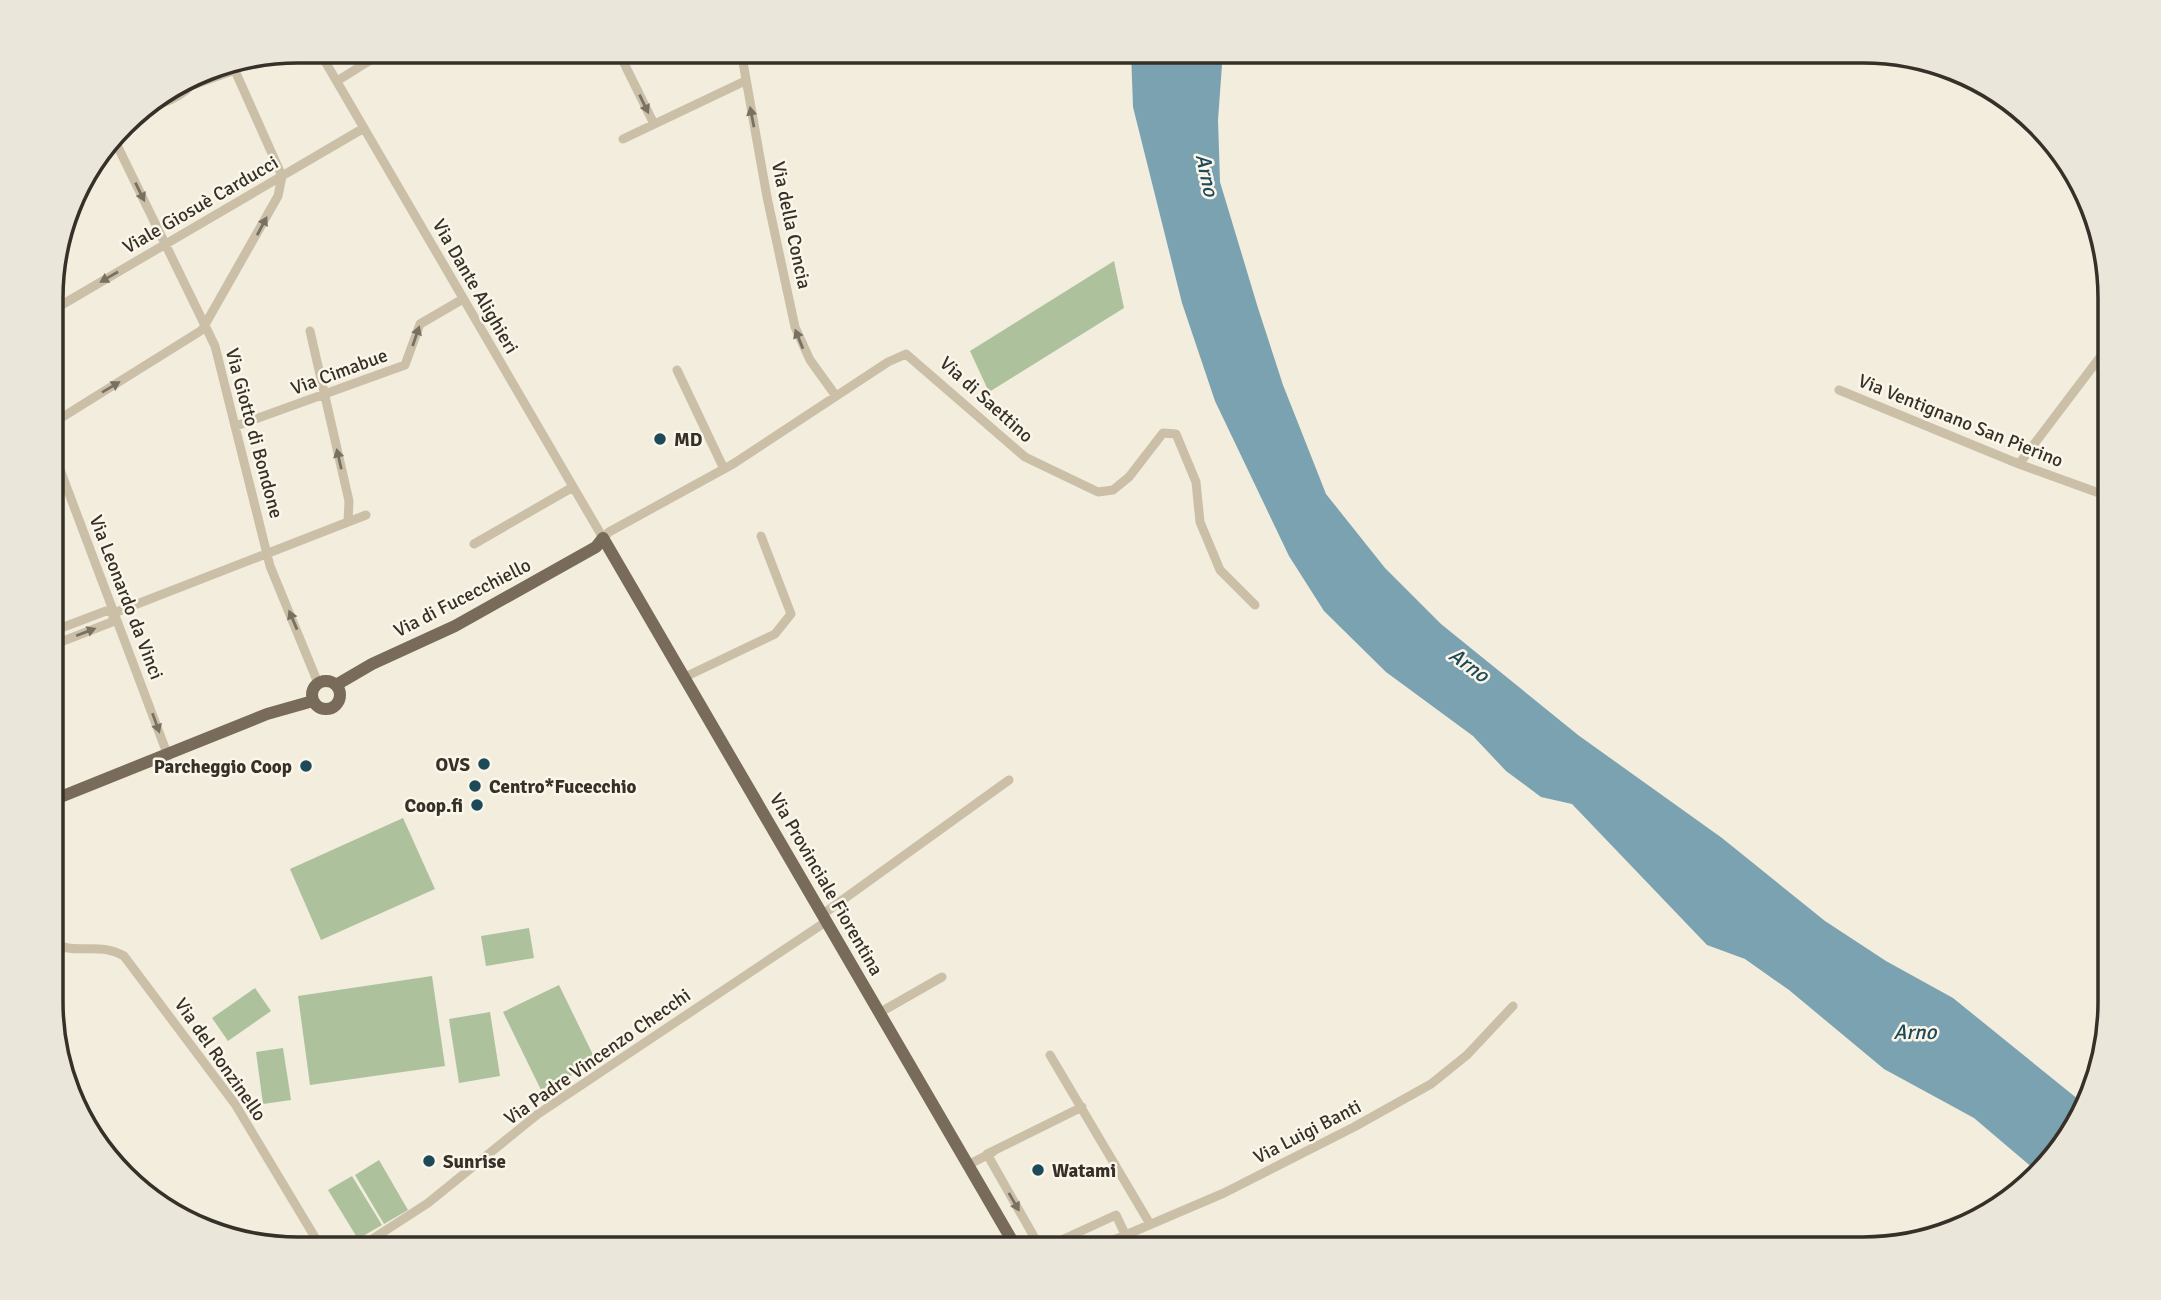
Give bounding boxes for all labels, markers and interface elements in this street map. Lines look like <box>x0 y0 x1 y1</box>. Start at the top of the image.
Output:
one-way arrow <box>638 94 649 114</box>
one-way arrow <box>747 106 758 128</box>
street label: Viale Giosuè Carducci <box>118 151 283 259</box>
water label: Arno <box>1190 151 1224 200</box>
street label: Via della Concia <box>766 159 816 291</box>
one-way arrow <box>134 182 146 202</box>
street label: Via Dante Alighieri <box>427 215 523 358</box>
one-way arrow <box>256 216 268 236</box>
one-way arrow <box>100 271 119 283</box>
one-way arrow <box>411 325 422 346</box>
one-way arrow <box>794 328 805 349</box>
street label: Via Cimabue <box>288 343 391 401</box>
street label: Via Giotto di Bondone <box>220 346 288 521</box>
street label: Via di Saettino <box>935 351 1038 448</box>
street label: Via Ventignano San Pierino <box>1855 369 2067 473</box>
one-way arrow <box>101 381 121 394</box>
place label: MD <box>674 428 703 452</box>
marker: MD <box>652 431 668 447</box>
one-way arrow <box>333 448 344 470</box>
street label: Via Leonardo da Vinci <box>84 512 168 683</box>
street label: Via di Fucecchiello <box>390 553 535 643</box>
one-way arrow <box>287 609 298 630</box>
one-way arrow <box>76 626 97 637</box>
water label: Arno <box>1444 642 1495 689</box>
one-way arrow <box>150 713 161 734</box>
place label: OVS <box>435 753 470 777</box>
place label: Parcheggio Coop <box>154 755 292 779</box>
marker: OVS <box>476 756 492 772</box>
marker: Parcheggio Coop <box>298 758 314 774</box>
place label: Centro*Fucecchio <box>489 775 637 799</box>
marker: Centro*Fucecchio <box>467 778 483 794</box>
street label: Via Provinciale Fiorentina <box>764 789 888 980</box>
place label: Coop.fi <box>405 794 463 818</box>
marker: Coop.fi <box>469 797 485 813</box>
street label: Via Padre Vincenzo Checchi <box>500 983 695 1130</box>
street label: Via del Ronzinello <box>169 993 272 1126</box>
water label: Arno <box>1894 1019 1938 1045</box>
street label: Via Luigi Banti <box>1250 1095 1365 1169</box>
place label: Sunrise <box>443 1150 506 1174</box>
marker: Sunrise <box>421 1153 437 1169</box>
place label: Watami <box>1052 1159 1116 1183</box>
marker: Watami <box>1030 1162 1046 1178</box>
one-way arrow <box>1008 1192 1020 1211</box>

